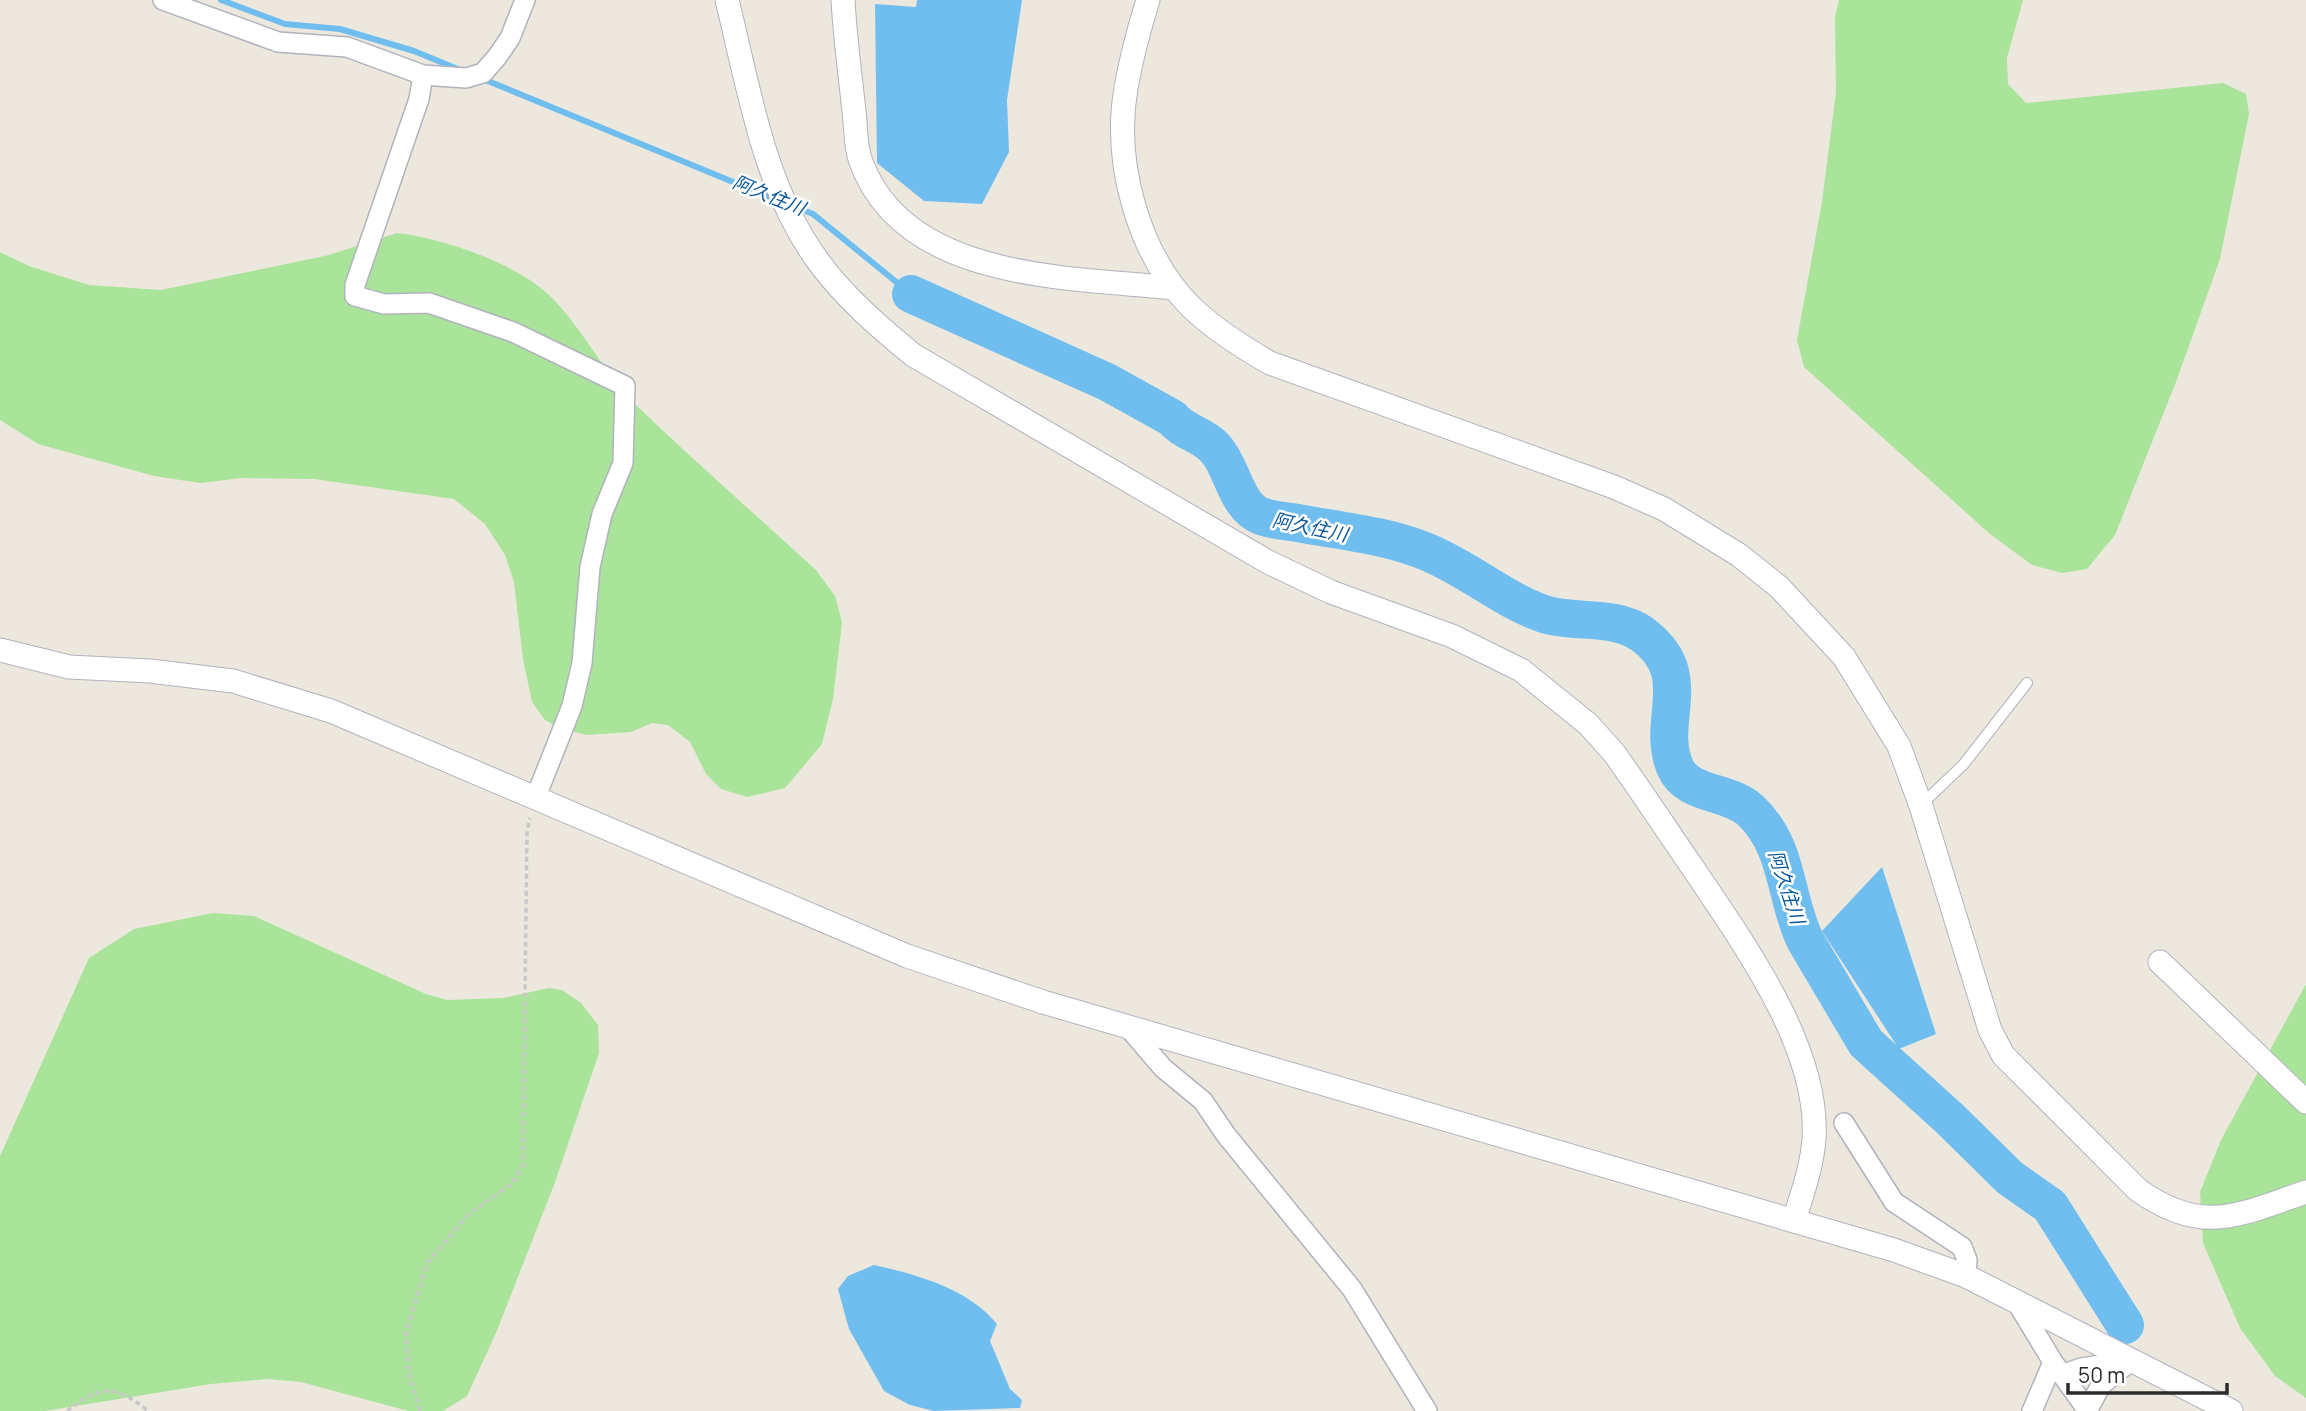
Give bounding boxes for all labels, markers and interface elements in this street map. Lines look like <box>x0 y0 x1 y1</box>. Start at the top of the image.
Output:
water label: 阿久住川 <box>729 169 811 222</box>
water label: 阿久住川 <box>1270 506 1352 548</box>
water label: 阿久住川 <box>1763 847 1812 929</box>
scale bar <box>2068 1352 2227 1396</box>
text: 50 m <box>2078 1361 2125 1389</box>

